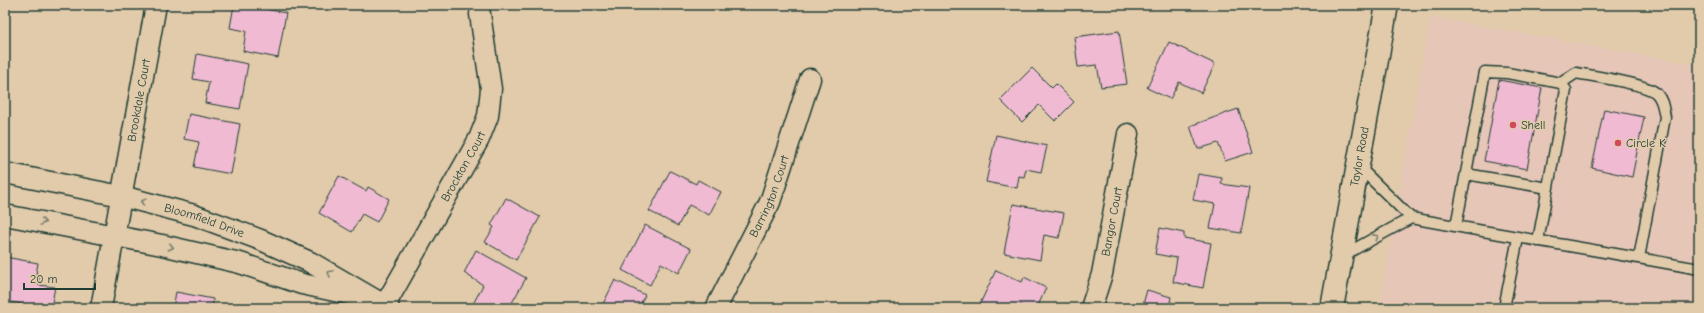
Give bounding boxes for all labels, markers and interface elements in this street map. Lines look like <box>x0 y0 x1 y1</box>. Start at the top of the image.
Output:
street label: Brookdale Court <box>124 57 153 143</box>
place label: Shell <box>1521 118 1545 132</box>
marker: Shell <box>1508 120 1518 130</box>
street label: Taylor Road <box>1347 125 1372 187</box>
street label: Brockton Court <box>438 129 488 204</box>
place label: Circle K <box>1626 136 1666 150</box>
marker: Circle K <box>1613 138 1623 148</box>
street label: Barrington Court <box>746 153 792 240</box>
street label: Bangor Court <box>1098 185 1125 257</box>
one-way arrow <box>140 198 147 206</box>
street label: Bloomfield Drive <box>163 201 246 240</box>
one-way arrow <box>40 217 46 226</box>
one-way arrow <box>1372 234 1380 241</box>
one-way arrow <box>167 242 174 251</box>
scale bar <box>24 265 95 291</box>
one-way arrow <box>326 271 334 278</box>
text: 20 m <box>30 272 58 286</box>

